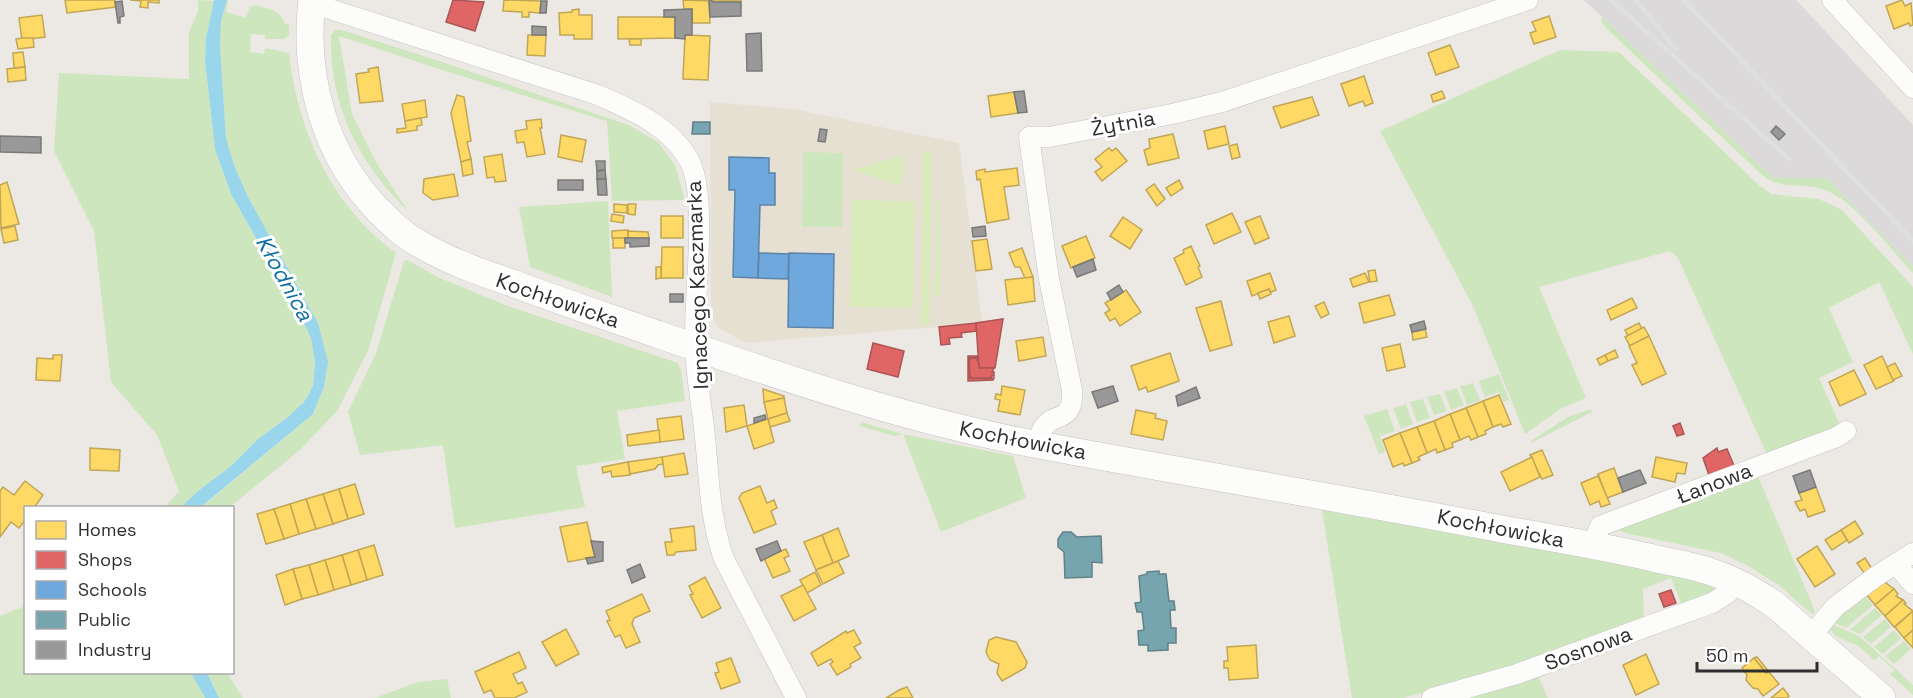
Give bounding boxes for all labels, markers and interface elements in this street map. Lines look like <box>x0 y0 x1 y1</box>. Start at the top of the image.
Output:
street label: Żytnia <box>1089 104 1157 142</box>
street label: Ignacego Kaczmarka <box>680 180 714 390</box>
water label: Kłodnica <box>250 230 320 326</box>
street label: Kochłowicka <box>493 266 623 334</box>
street label: Kochłowicka <box>957 414 1089 466</box>
street label: Łanowa <box>1672 456 1756 510</box>
street label: Kochłowicka <box>1435 502 1567 554</box>
legend <box>24 506 234 674</box>
text: Homes <box>78 518 137 541</box>
text: Shops <box>78 548 132 571</box>
text: Schools <box>78 578 147 601</box>
text: Public <box>78 608 131 631</box>
street label: Sosnowa <box>1540 620 1636 676</box>
scale bar <box>1697 635 1817 673</box>
text: Industry <box>78 638 151 661</box>
text: 50 m <box>1706 644 1748 667</box>

